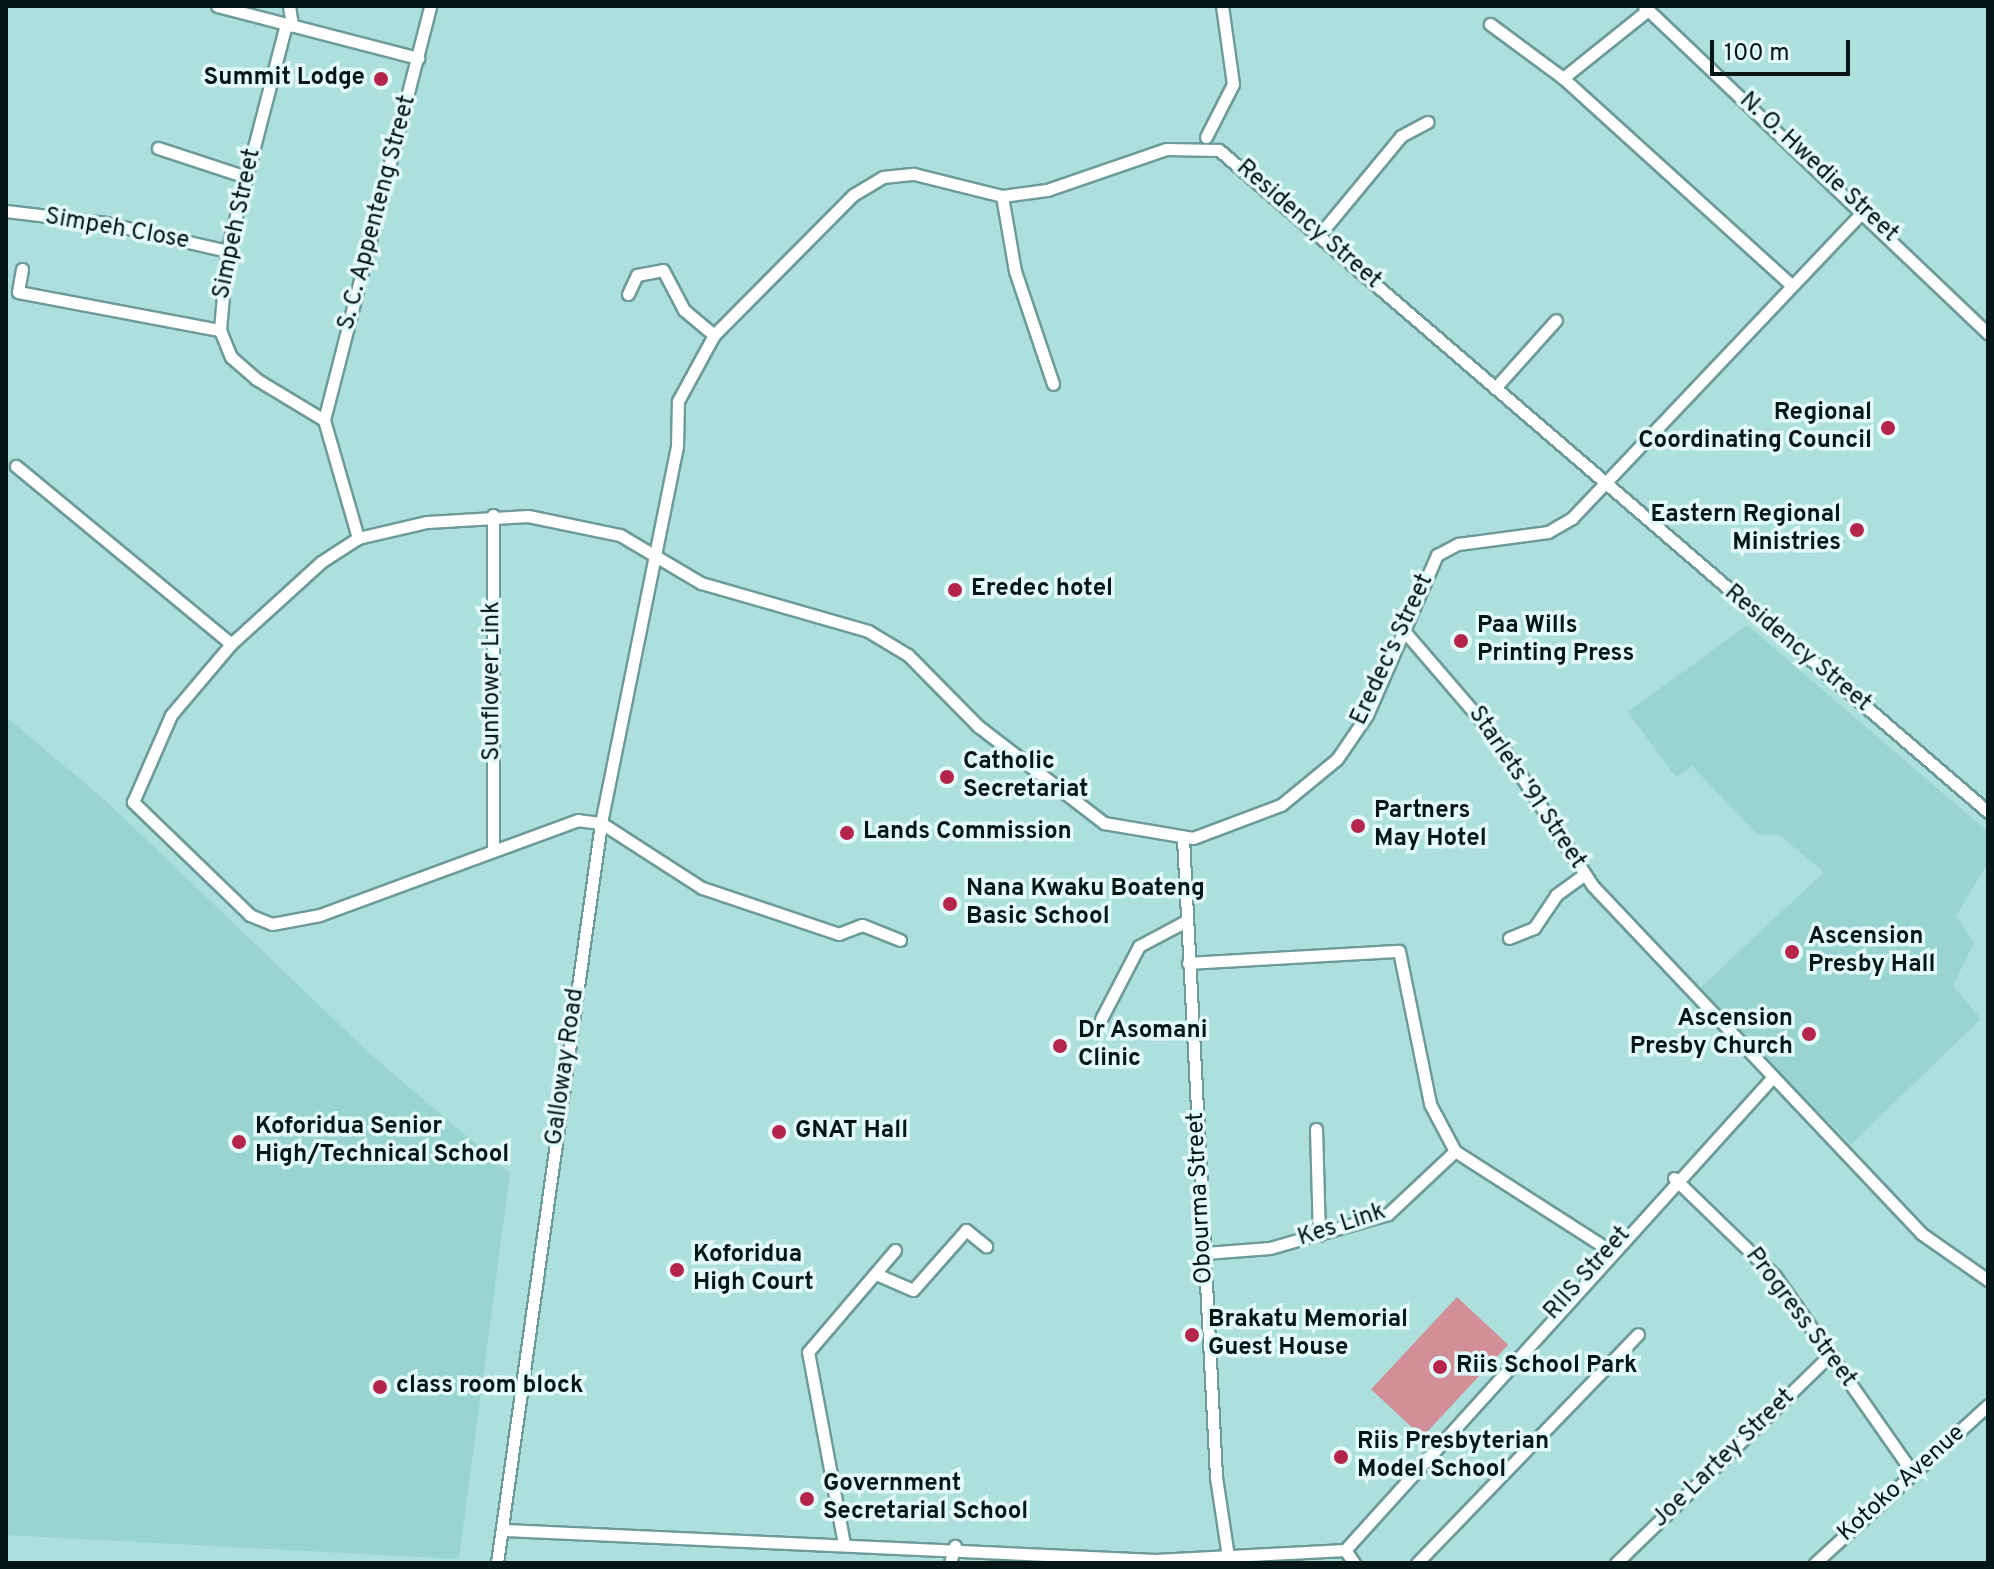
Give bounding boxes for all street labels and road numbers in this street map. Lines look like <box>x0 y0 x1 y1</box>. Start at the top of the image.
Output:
street label: N. O. Hwedie Street <box>1733 87 1903 249</box>
street label: S. C. Appenteng Street <box>333 92 423 334</box>
street label: Simpeh Street <box>208 146 268 302</box>
street label: Residency Street <box>1230 154 1386 296</box>
street label: Simpeh Close <box>43 203 191 257</box>
street label: Eredec's Street <box>1345 570 1441 730</box>
street label: Residency Street <box>1718 579 1876 719</box>
street label: Sunflower Link <box>479 601 507 761</box>
street label: Starlets '91 Street <box>1461 701 1591 875</box>
street label: Galloway Road <box>541 987 591 1147</box>
street label: Obourma Street <box>1182 1111 1220 1285</box>
street label: Kes Link <box>1294 1198 1390 1254</box>
street label: RIIS Street <box>1539 1221 1637 1327</box>
street label: Progress Street <box>1738 1243 1862 1393</box>
street label: Joe Lartey Street <box>1647 1384 1801 1534</box>
street label: Kotoko Avenue <box>1832 1419 1972 1549</box>

